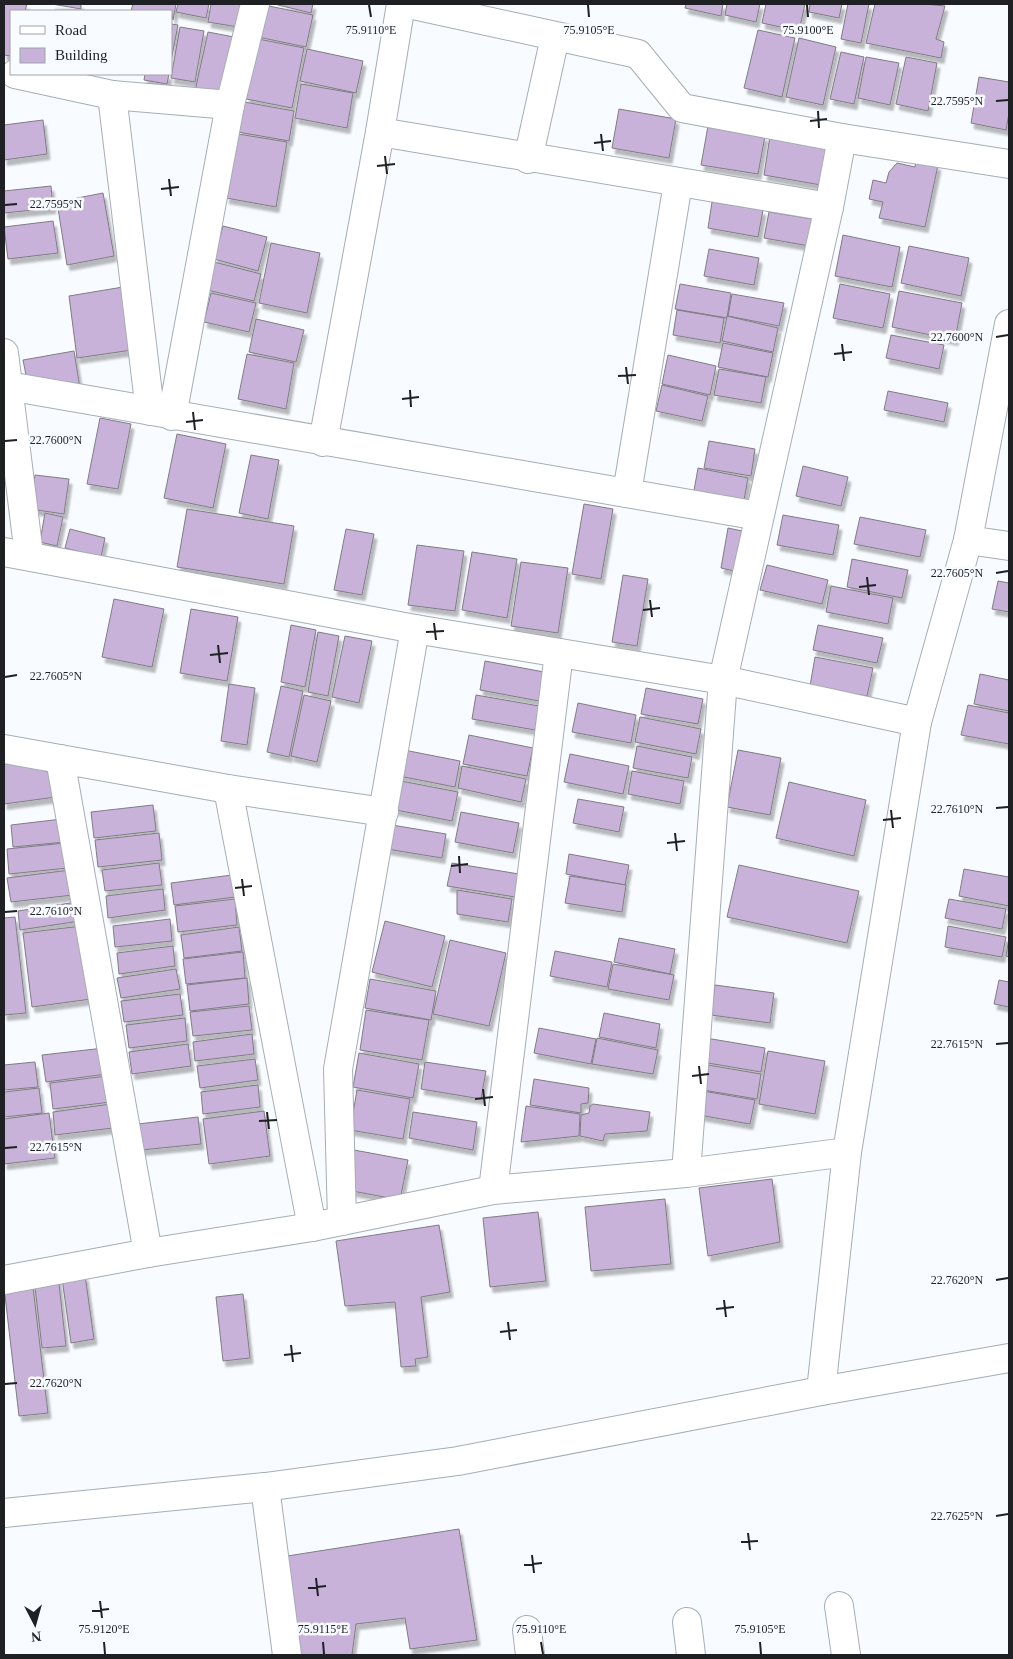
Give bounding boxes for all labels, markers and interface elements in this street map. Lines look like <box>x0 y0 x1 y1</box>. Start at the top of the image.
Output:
legend <box>10 10 172 75</box>
text: Road <box>55 22 87 38</box>
text: 75.9110°E <box>346 23 396 37</box>
text: 75.9105°E <box>563 23 615 37</box>
text: 75.9100°E <box>782 23 834 37</box>
text: Building <box>55 47 108 63</box>
text: 22.7595°N <box>931 94 984 108</box>
text: 22.7595°N <box>30 197 83 211</box>
text: 22.7600°N <box>931 330 984 344</box>
text: 22.7600°N <box>30 433 83 447</box>
text: 22.7605°N <box>931 566 984 580</box>
text: 22.7605°N <box>30 669 83 683</box>
text: 22.7610°N <box>931 802 984 816</box>
text: 22.7610°N <box>30 904 83 918</box>
text: 22.7615°N <box>931 1037 984 1051</box>
text: 22.7615°N <box>30 1140 83 1154</box>
text: 22.7620°N <box>931 1273 984 1287</box>
text: 22.7620°N <box>30 1376 83 1390</box>
text: 22.7625°N <box>931 1509 984 1523</box>
north arrow <box>10 1599 60 1649</box>
text: 75.9120°E <box>78 1622 130 1636</box>
text: 75.9115°E <box>298 1622 348 1636</box>
text: 75.9110°E <box>516 1622 566 1636</box>
text: 75.9105°E <box>734 1622 786 1636</box>
text: N <box>30 1628 42 1644</box>

